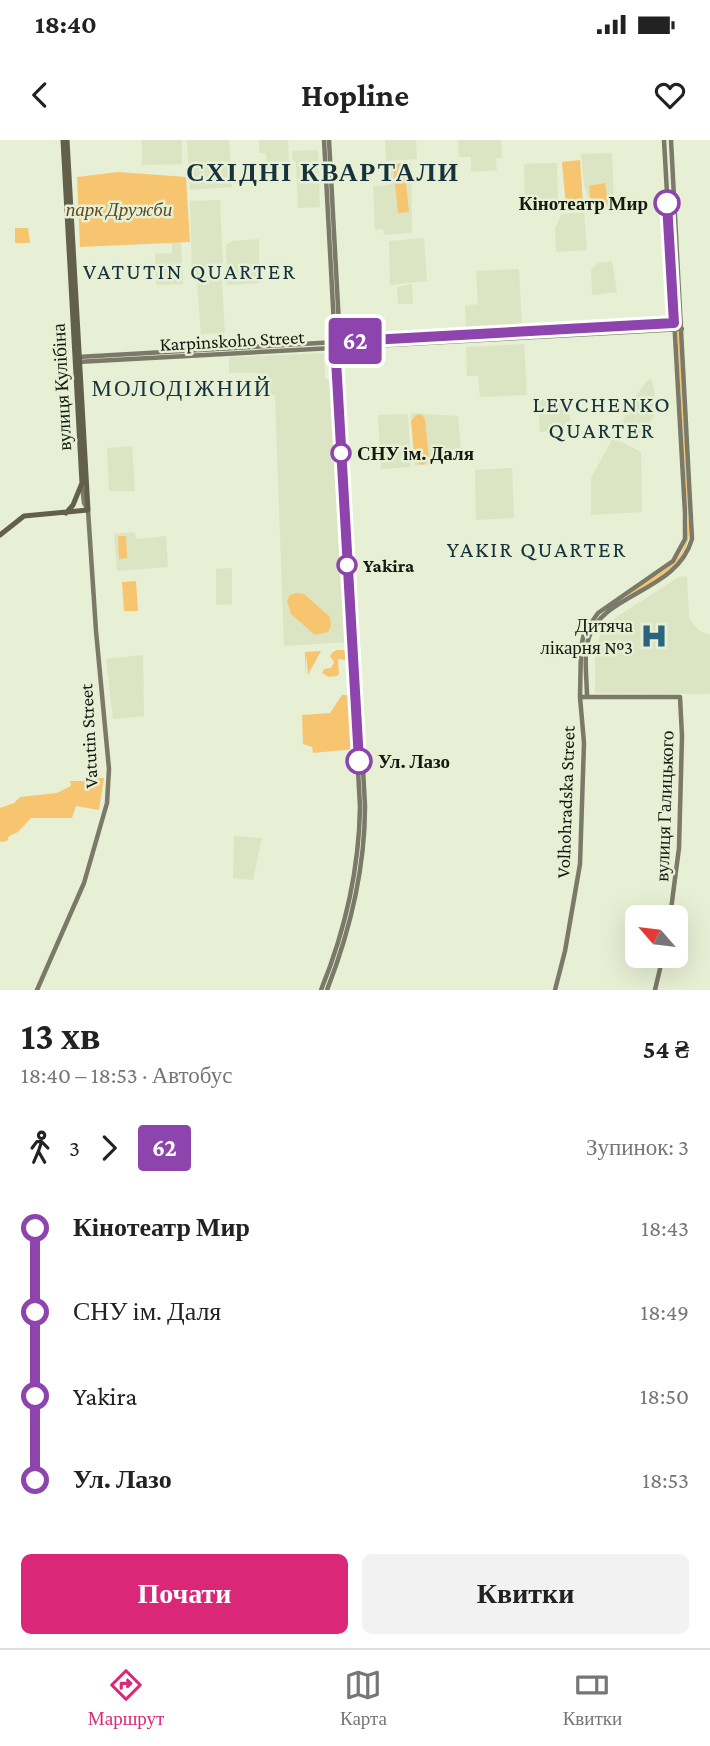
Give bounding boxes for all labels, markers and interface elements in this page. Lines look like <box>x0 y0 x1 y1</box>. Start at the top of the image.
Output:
text: 18:40 <box>35 10 97 39</box>
icon: back <box>21 76 59 114</box>
icon: heart <box>651 76 689 114</box>
text: Hopline <box>301 77 409 113</box>
district label: СХІДНІ КВАРТАЛИ <box>186 158 460 187</box>
marker: Кінотеатр Мир <box>654 190 680 216</box>
place label: Кінотеатр Мир <box>519 193 648 214</box>
park label: парк Дружби <box>66 199 172 220</box>
district label: VATUTIN QUARTER <box>83 258 297 284</box>
line badge: 62 <box>324 318 386 364</box>
street label: вулиця Кулібіна <box>48 322 75 451</box>
street label: Karpinskoho Street <box>159 326 306 355</box>
text: 62 <box>343 327 367 354</box>
district label: МОЛОДІЖНИЙ <box>92 375 272 401</box>
district label: LEVCHENKO QUARTER <box>532 391 672 443</box>
marker: СНУ ім. Даля <box>331 443 351 463</box>
place label: СНУ ім. Даля <box>357 443 474 464</box>
district label: YAKIR QUARTER <box>447 536 627 562</box>
marker: Yakira <box>337 555 357 575</box>
place label: Yakira <box>363 555 415 576</box>
place label: Дитяча лікарня №3 <box>540 615 634 658</box>
hospital icon: Дитяча лікарня №3 <box>639 621 669 651</box>
street label: Vatutin Street <box>75 682 102 789</box>
street label: Volhohradska Street <box>552 725 579 879</box>
street label: вулиця Галицького <box>651 730 678 882</box>
marker: Ул. Лазо <box>346 748 372 774</box>
place label: Ул. Лазо <box>378 751 450 772</box>
north arrow <box>625 905 688 968</box>
map controls <box>625 905 688 968</box>
text: 13 хв <box>21 1015 101 1057</box>
text: 54 ₴ <box>643 1035 689 1064</box>
text: 18:40 – 18:53 · Автобус <box>21 1062 232 1088</box>
icon: walk <box>21 1129 59 1167</box>
icon: forward <box>90 1129 128 1167</box>
text: 62 <box>152 1134 177 1161</box>
text: Зупинок: 3 <box>586 1134 689 1160</box>
text: 3 <box>69 1135 80 1161</box>
text: Кінотеатр Мир <box>73 1213 250 1242</box>
text: 18:43 <box>641 1215 689 1241</box>
text: СНУ ім. Даля <box>73 1297 221 1326</box>
text: 18:49 <box>641 1299 689 1325</box>
text: Yakira <box>73 1382 137 1411</box>
text: 18:50 <box>640 1383 689 1409</box>
text: Ул. Лазо <box>73 1465 172 1494</box>
text: 18:53 <box>642 1467 689 1493</box>
button: Почати <box>21 1554 348 1634</box>
button: Квитки <box>362 1554 689 1634</box>
tab: Маршрут <box>88 1666 164 1730</box>
tab: Карта <box>340 1666 387 1730</box>
tab: Квитки <box>563 1666 622 1730</box>

